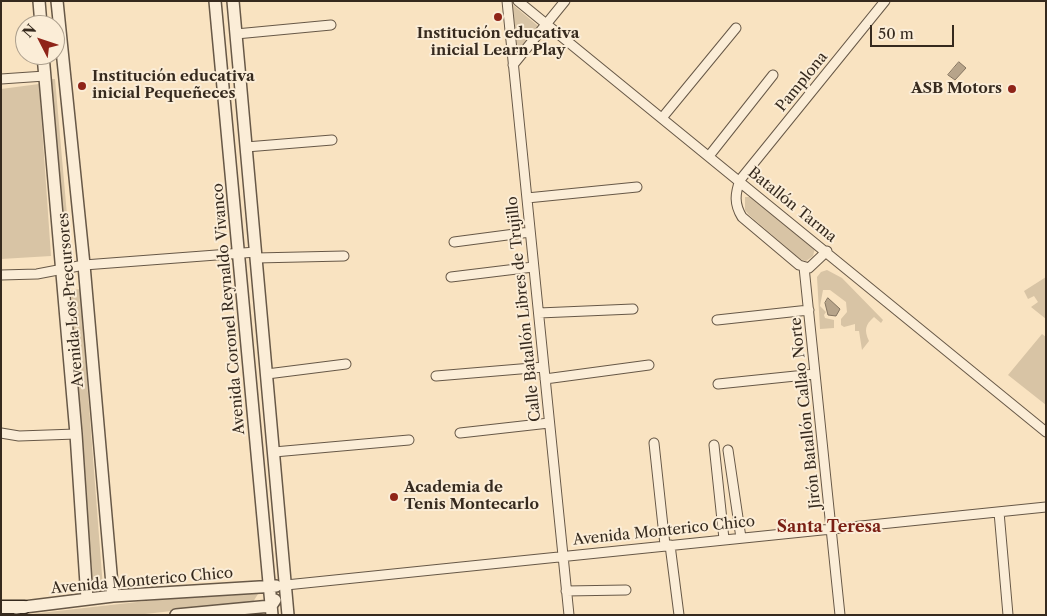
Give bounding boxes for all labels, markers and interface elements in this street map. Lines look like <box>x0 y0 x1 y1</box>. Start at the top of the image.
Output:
marker: Institución educativa inicial Learn Play <box>492 11 504 23</box>
north arrow <box>15 15 65 65</box>
scale bar <box>872 15 956 47</box>
text: N <box>19 20 40 41</box>
text: 50 m <box>878 24 914 43</box>
place label: Institución educativa inicial Learn Play <box>417 25 579 60</box>
street label: Pamplona <box>772 48 832 116</box>
place label: Institución educativa inicial Pequeñeces <box>92 68 255 103</box>
marker: Institución educativa inicial Pequeñeces <box>76 80 88 92</box>
place label: ASB Motors <box>911 80 1002 98</box>
marker: ASB Motors <box>1006 83 1018 95</box>
street label: Batallón Tarma <box>744 164 840 246</box>
street label: Avenida Coronel Reynaldo Vivanco <box>209 183 249 435</box>
street label: Calle Batallón Libres de Trujillo <box>503 195 545 423</box>
street label: Avenida Los Precursores <box>54 212 88 388</box>
street label: Jirón Batallón Callao Norte <box>787 316 825 510</box>
place label: Academia de Tenis Montecarlo <box>404 479 539 514</box>
marker: Academia de Tenis Montecarlo <box>388 491 400 503</box>
street label: Avenida Monterico Chico <box>572 512 756 550</box>
district label: Santa Teresa <box>777 517 881 537</box>
street label: Avenida Monterico Chico <box>50 564 234 598</box>

